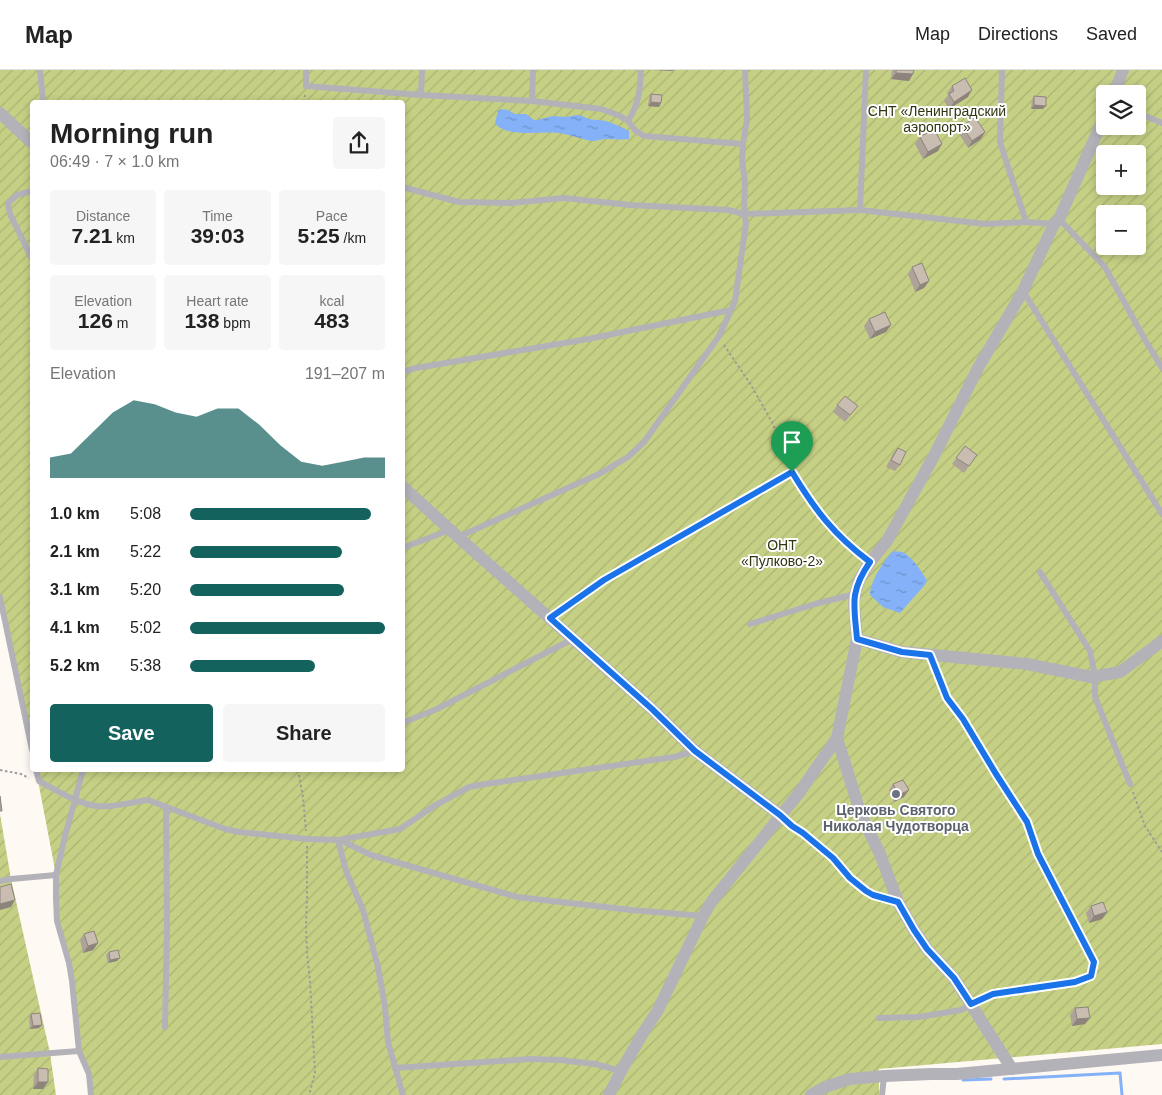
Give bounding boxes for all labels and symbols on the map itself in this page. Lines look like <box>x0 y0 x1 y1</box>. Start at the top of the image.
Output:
park label: СНТ «Ленинградский аэропорт» <box>868 103 1006 135</box>
pin <box>771 421 813 472</box>
park label: ОНТ «Пулково-2» <box>741 537 823 569</box>
marker: Церковь Святого Николая Чудотворца <box>890 788 902 800</box>
place label: Церковь Святого Николая Чудотворца <box>823 802 969 834</box>

